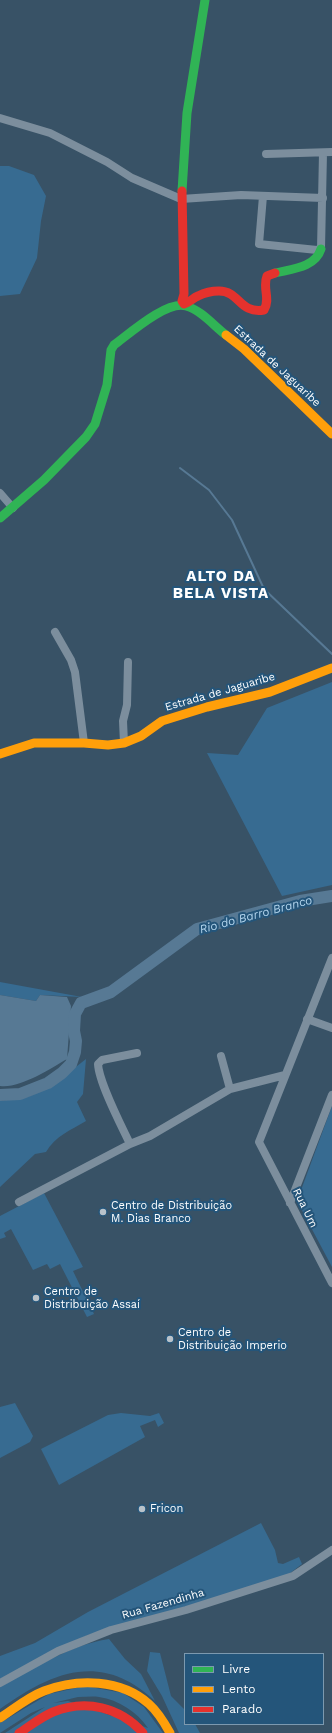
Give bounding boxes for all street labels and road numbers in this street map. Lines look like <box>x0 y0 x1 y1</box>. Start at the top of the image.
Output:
street label: Estrada de Jaguaribe <box>231 322 323 410</box>
street label: Estrada de Jaguaribe <box>164 670 276 714</box>
street label: Rua Um <box>290 1186 320 1230</box>
street label: Rua Fazendinha <box>120 1586 206 1622</box>

